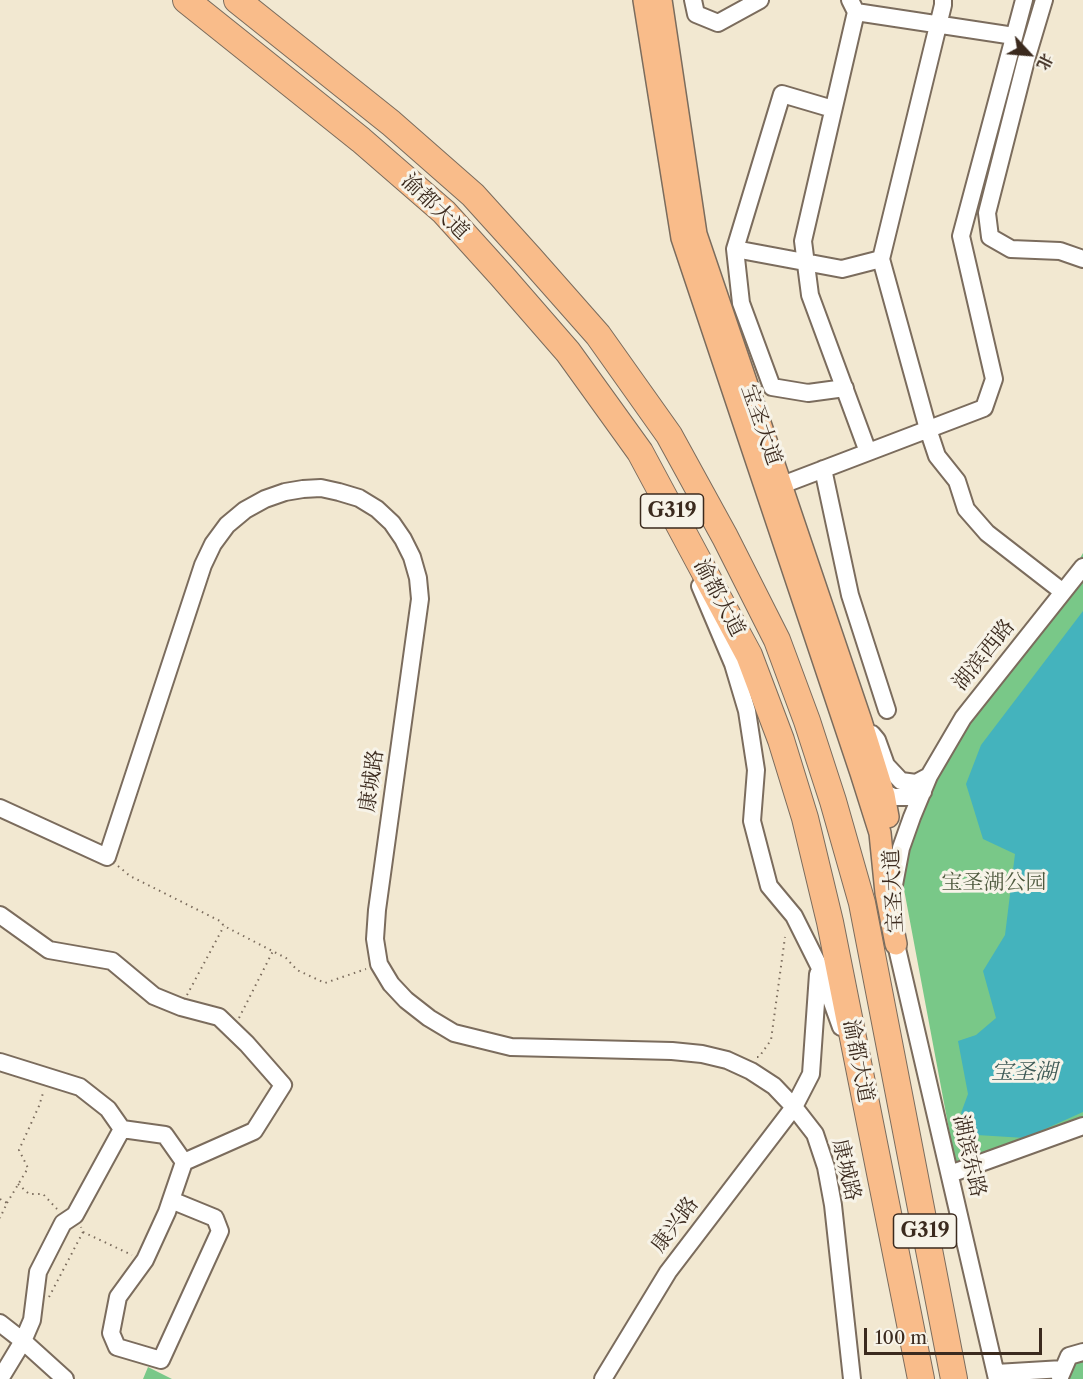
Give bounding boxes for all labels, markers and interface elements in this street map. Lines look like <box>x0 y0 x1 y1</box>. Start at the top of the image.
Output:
north arrow <box>999 24 1059 84</box>
text: 北 <box>1033 50 1058 73</box>
street label: 渝都大道 <box>396 169 474 245</box>
street label: 宝圣大道 <box>735 381 787 469</box>
road number: G319 <box>640 494 704 528</box>
street label: 渝都大道 <box>688 555 750 641</box>
street label: 湖滨西路 <box>948 614 1020 696</box>
street label: 康城路 <box>355 748 389 814</box>
street label: 宝圣大道 <box>879 848 909 934</box>
park label: 宝圣湖公园 <box>942 870 1046 896</box>
street label: 渝都大道 <box>838 1017 878 1105</box>
water label: 宝圣湖 <box>991 1060 1057 1086</box>
street label: 湖滨东路 <box>947 1112 991 1200</box>
street label: 康城路 <box>827 1136 865 1204</box>
street label: 康兴路 <box>646 1192 704 1258</box>
road number: G319 <box>894 1214 956 1248</box>
scale bar <box>867 1316 1046 1354</box>
text: 100 m <box>875 1327 927 1349</box>

